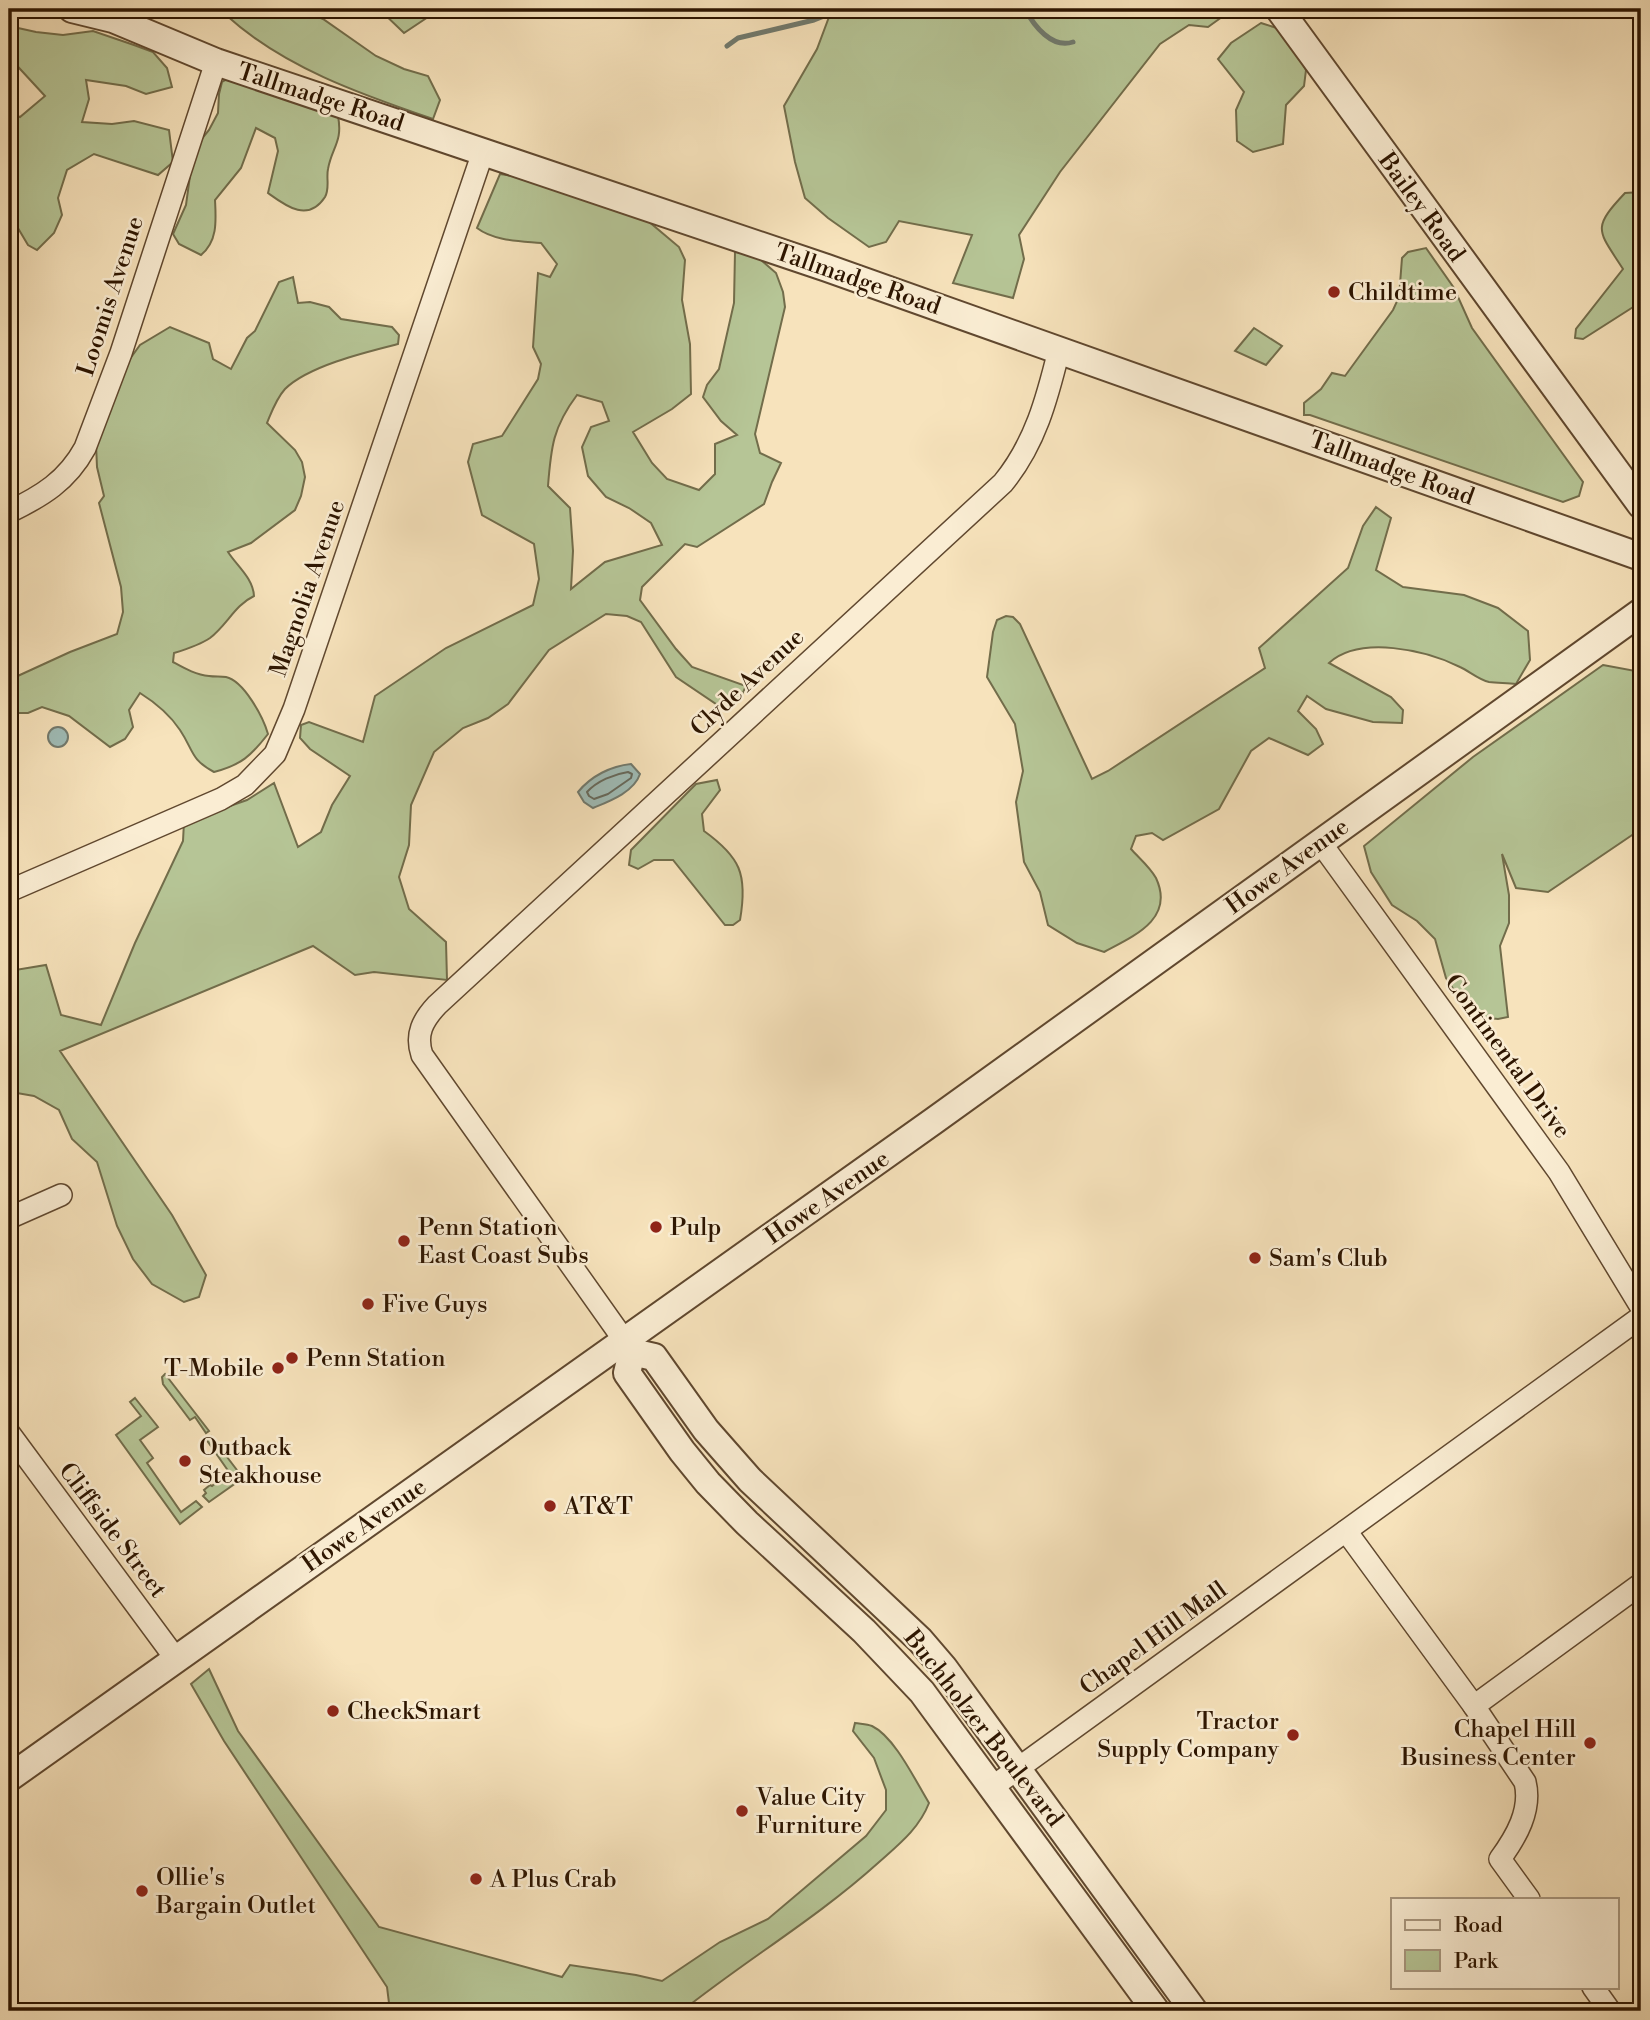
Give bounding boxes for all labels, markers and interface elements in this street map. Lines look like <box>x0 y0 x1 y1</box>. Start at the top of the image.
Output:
street label: Tallmadge Road <box>234 57 408 139</box>
street label: Bailey Road <box>1371 146 1471 269</box>
street label: Loomis Avenue <box>71 213 151 380</box>
street label: Tallmadge Road <box>771 238 945 322</box>
place label: Childtime <box>1348 278 1457 308</box>
marker: Childtime <box>1326 284 1342 300</box>
street label: Tallmadge Road <box>1305 425 1479 513</box>
street label: Magnolia Avenue <box>264 496 352 681</box>
street label: Clyde Avenue <box>685 622 811 743</box>
street label: Howe Avenue <box>1220 812 1355 922</box>
street label: Continental Drive <box>1438 969 1577 1145</box>
street label: Howe Avenue <box>760 1144 896 1252</box>
place label: Penn Station East Coast Subs <box>418 1213 589 1271</box>
place label: Pulp <box>670 1213 721 1243</box>
marker: Pulp <box>648 1219 664 1235</box>
marker: Penn Station East Coast Subs <box>396 1233 412 1249</box>
place label: Sam's Club <box>1269 1244 1388 1274</box>
marker: Sam's Club <box>1247 1250 1263 1266</box>
place label: Five Guys <box>382 1290 488 1320</box>
marker: Five Guys <box>360 1296 376 1312</box>
place label: Penn Station <box>306 1344 446 1374</box>
marker: Penn Station <box>284 1350 300 1366</box>
place label: T-Mobile <box>164 1354 264 1384</box>
marker: T-Mobile <box>270 1360 286 1376</box>
place label: Outback Steakhouse <box>199 1433 322 1491</box>
marker: Outback Steakhouse <box>177 1453 193 1469</box>
street label: Cliffside Street <box>52 1457 173 1605</box>
street label: Howe Avenue <box>297 1472 433 1580</box>
place label: AT&T <box>563 1492 633 1522</box>
marker: AT&T <box>542 1498 558 1514</box>
street label: Chapel Hill Mall <box>1074 1575 1233 1702</box>
street label: Buchholzer Boulevard <box>896 1623 1070 1833</box>
place label: CheckSmart <box>347 1697 482 1727</box>
marker: CheckSmart <box>325 1703 341 1719</box>
place label: Tractor Supply Company <box>1097 1707 1279 1765</box>
place label: Chapel Hill Business Center <box>1400 1715 1576 1773</box>
marker: Tractor Supply Company <box>1285 1727 1301 1743</box>
marker: Chapel Hill Business Center <box>1582 1735 1598 1751</box>
place label: Value City Furniture <box>755 1783 866 1841</box>
marker: Value City Furniture <box>734 1803 750 1819</box>
place label: Ollie's Bargain Outlet <box>155 1863 316 1921</box>
place label: A Plus Crab <box>489 1865 617 1895</box>
marker: A Plus Crab <box>468 1871 484 1887</box>
marker: Ollie's Bargain Outlet <box>134 1883 150 1899</box>
legend <box>1391 1898 1618 1988</box>
text: Road <box>1454 1913 1503 1939</box>
text: Park <box>1454 1949 1499 1975</box>

